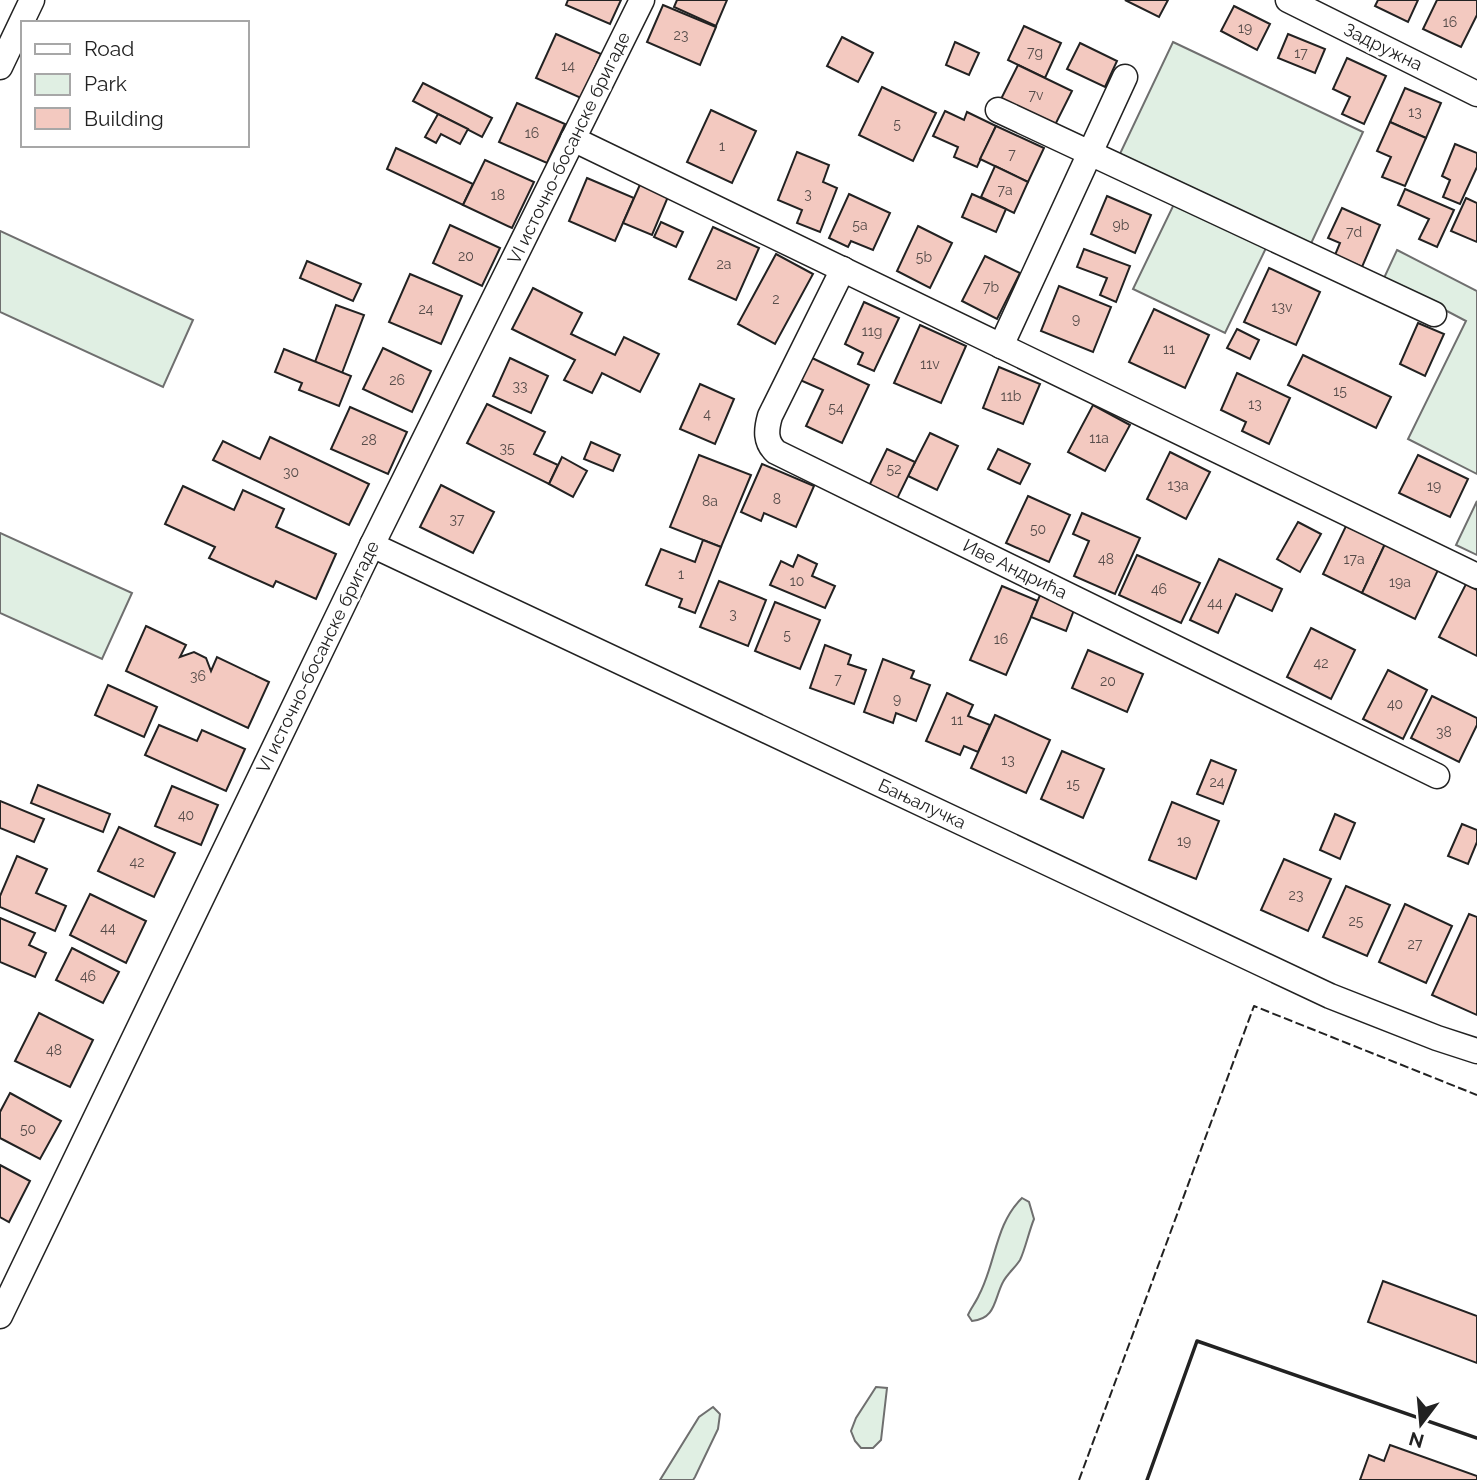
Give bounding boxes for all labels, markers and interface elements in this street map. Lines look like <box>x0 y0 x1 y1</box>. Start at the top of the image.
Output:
house number: 16 <box>1443 14 1457 30</box>
street label: Задружна <box>1340 18 1426 75</box>
house number: 19 <box>1238 20 1252 36</box>
legend <box>21 21 248 147</box>
house number: 23 <box>674 27 688 43</box>
street label: VI источно-босанске бригаде <box>503 28 634 267</box>
text: Road <box>84 36 134 61</box>
house number: 7g <box>1027 44 1043 60</box>
house number: 17 <box>1294 45 1308 61</box>
house number: 14 <box>561 58 575 74</box>
text: Park <box>84 71 127 96</box>
house number: 7v <box>1029 87 1044 103</box>
house number: 13 <box>1408 104 1422 120</box>
text: Building <box>84 106 164 131</box>
house number: 5 <box>893 116 901 132</box>
house number: 16 <box>525 125 539 141</box>
house number: 1 <box>719 138 725 154</box>
house number: 7 <box>1008 146 1016 162</box>
house number: 7a <box>997 182 1013 198</box>
house number: 3 <box>804 186 812 202</box>
house number: 18 <box>491 187 505 203</box>
house number: 5a <box>852 217 868 233</box>
house number: 9b <box>1113 217 1130 233</box>
house number: 7d <box>1346 224 1362 240</box>
house number: 20 <box>458 248 474 264</box>
house number: 5b <box>916 249 932 265</box>
house number: 2a <box>717 256 731 272</box>
house number: 7b <box>983 279 999 295</box>
house number: 2 <box>772 291 780 307</box>
house number: 13v <box>1272 299 1293 315</box>
house number: 24 <box>419 301 434 317</box>
house number: 9 <box>1072 311 1080 327</box>
house number: 11g <box>862 323 882 339</box>
house number: 11 <box>1163 341 1175 357</box>
house number: 11v <box>920 356 940 372</box>
house number: 26 <box>389 372 405 388</box>
house number: 33 <box>513 378 527 394</box>
house number: 15 <box>1333 383 1347 399</box>
house number: 11b <box>1001 388 1022 404</box>
house number: 13 <box>1248 396 1262 412</box>
house number: 54 <box>828 400 844 416</box>
house number: 4 <box>703 406 711 422</box>
house number: 11a <box>1089 430 1109 446</box>
house number: 28 <box>361 432 377 448</box>
house number: 35 <box>499 440 515 456</box>
house number: 52 <box>887 461 901 477</box>
house number: 30 <box>283 464 299 480</box>
house number: 13a <box>1167 477 1189 493</box>
house number: 19 <box>1427 478 1441 494</box>
house number: 8 <box>773 491 781 507</box>
house number: 8a <box>702 493 718 509</box>
house number: 37 <box>450 511 465 527</box>
house number: 50 <box>1030 521 1046 537</box>
street label: Иве Андрића <box>960 534 1071 603</box>
street label: VI источно-босанске бригаде <box>252 537 383 776</box>
house number: 48 <box>1098 551 1114 567</box>
house number: 17a <box>1343 551 1365 567</box>
house number: 1 <box>678 566 684 582</box>
house number: 10 <box>790 573 804 589</box>
house number: 19a <box>1389 574 1411 590</box>
house number: 46 <box>1151 581 1167 597</box>
house number: 44 <box>1207 595 1223 611</box>
house number: 3 <box>729 606 737 622</box>
house number: 5 <box>783 627 791 643</box>
house number: 16 <box>994 631 1008 647</box>
house number: 42 <box>1314 655 1328 671</box>
house number: 36 <box>190 668 206 684</box>
house number: 7 <box>834 671 842 687</box>
house number: 20 <box>1100 673 1116 689</box>
house number: 9 <box>893 691 901 707</box>
house number: 40 <box>1387 696 1403 712</box>
house number: 11 <box>951 712 963 728</box>
house number: 38 <box>1436 724 1452 740</box>
house number: 13 <box>1001 752 1015 768</box>
street label: Бањалучка <box>875 774 969 833</box>
house number: 24 <box>1210 774 1225 790</box>
house number: 15 <box>1066 776 1080 792</box>
house number: 40 <box>178 807 194 823</box>
house number: 19 <box>1177 833 1191 849</box>
house number: 42 <box>130 854 144 870</box>
house number: 23 <box>1289 887 1303 903</box>
house number: 25 <box>1349 913 1364 929</box>
house number: 44 <box>100 920 116 936</box>
house number: 27 <box>1408 936 1423 952</box>
house number: 46 <box>80 968 96 984</box>
house number: 48 <box>46 1042 62 1058</box>
house number: 50 <box>20 1121 36 1137</box>
north arrow <box>1386 1389 1456 1459</box>
text: N <box>1406 1428 1426 1453</box>

